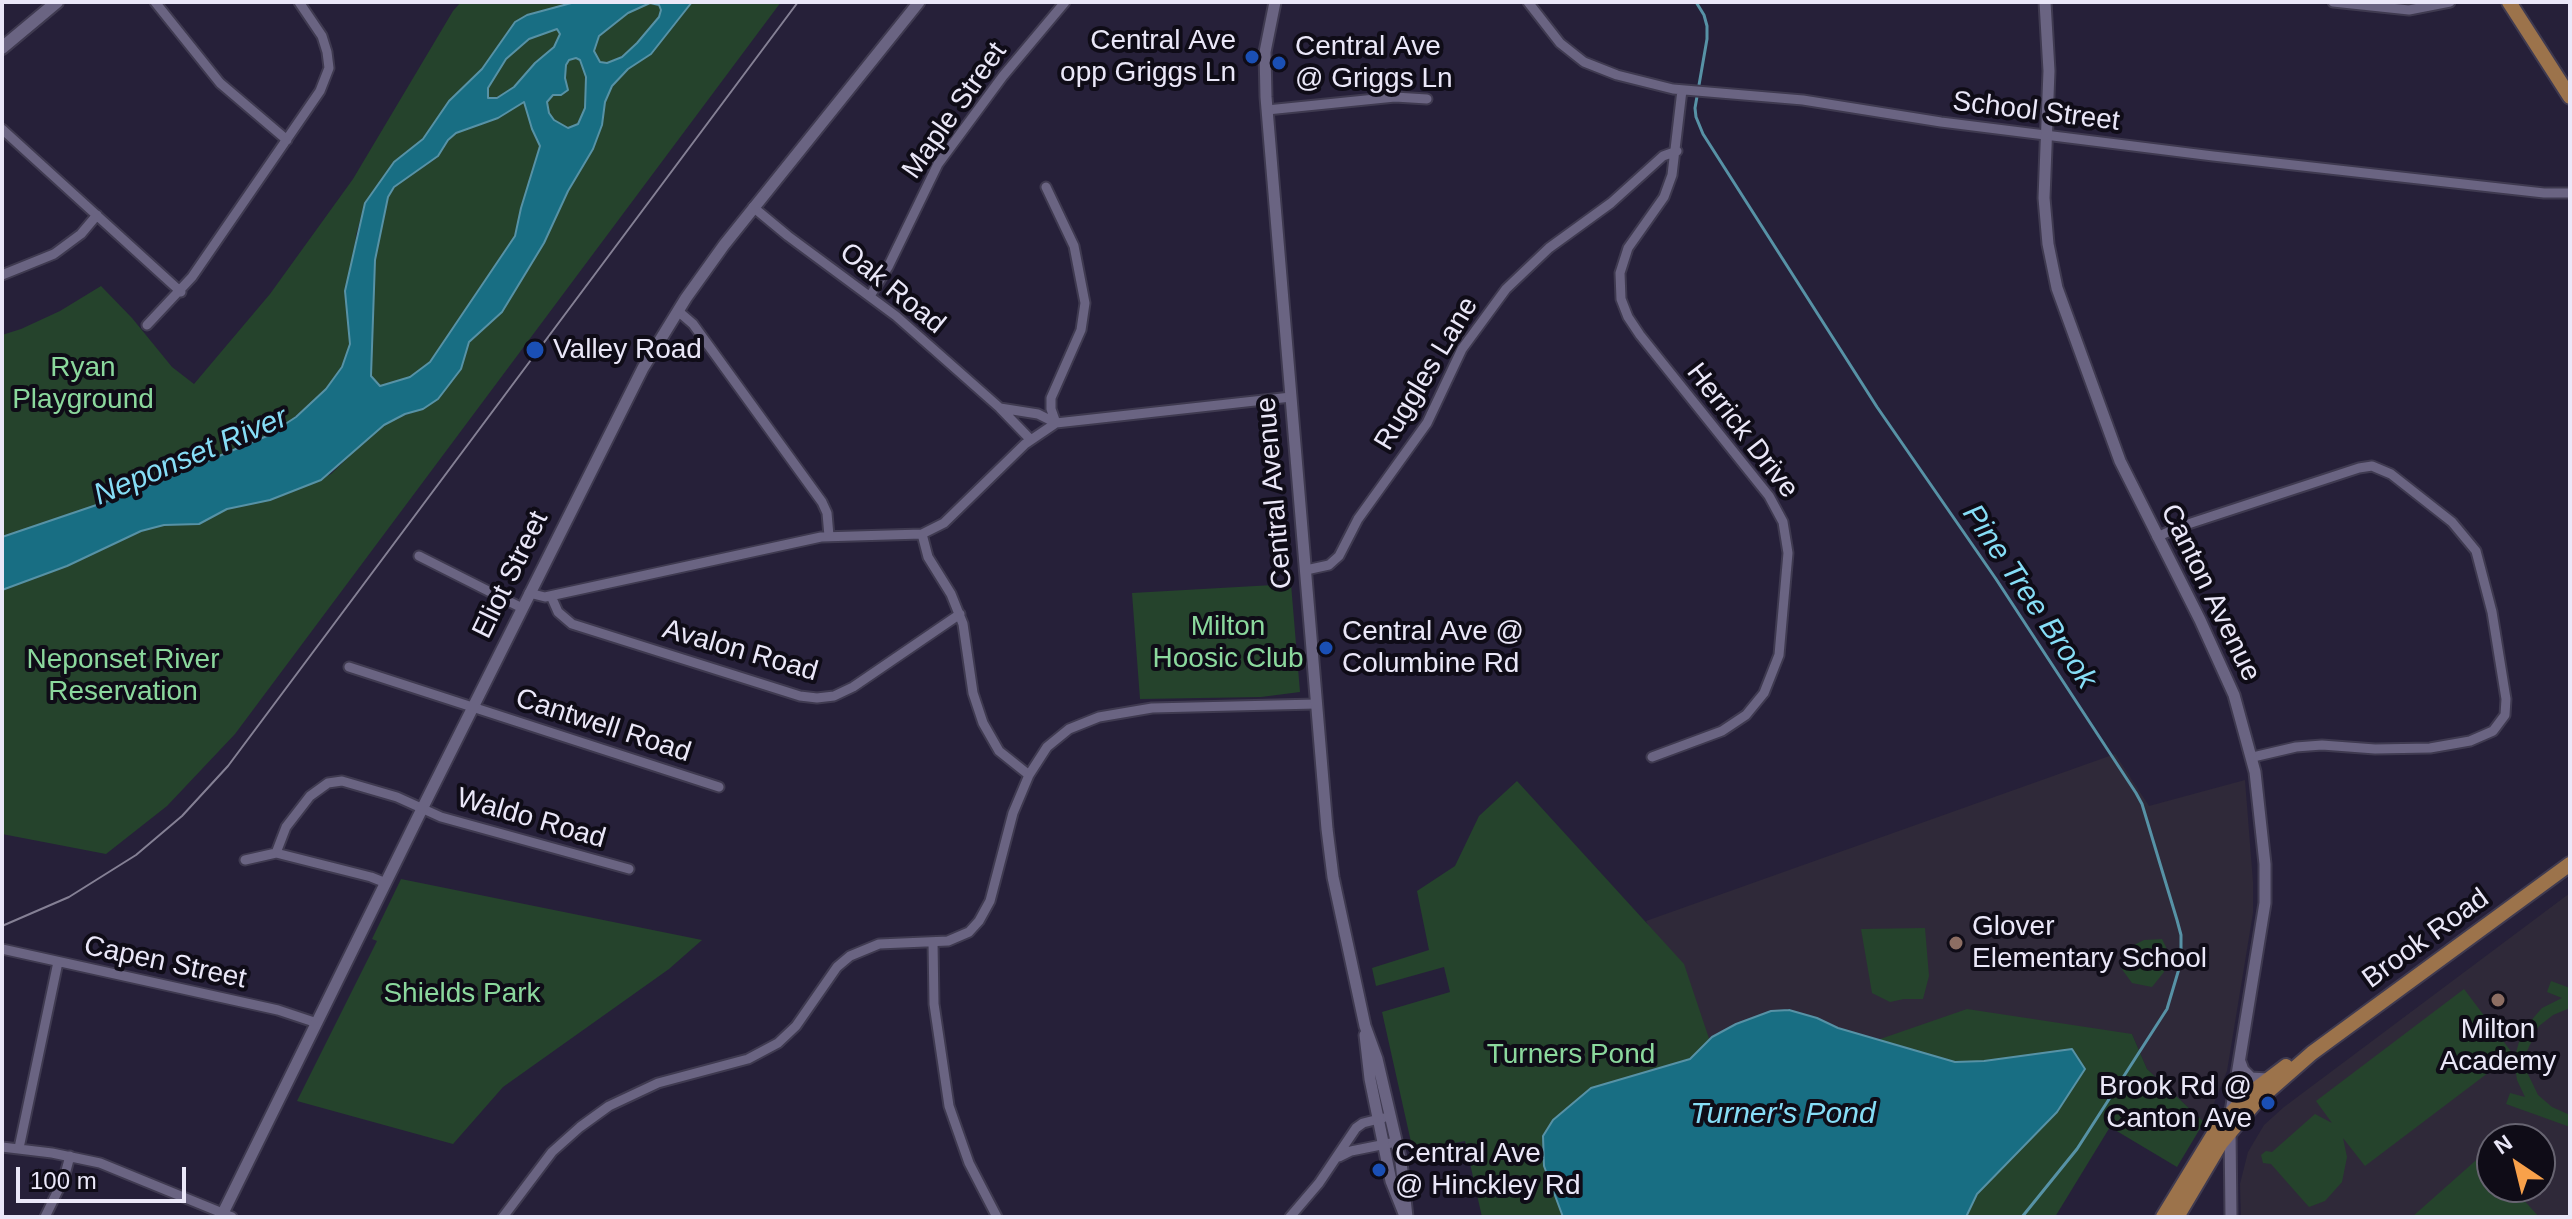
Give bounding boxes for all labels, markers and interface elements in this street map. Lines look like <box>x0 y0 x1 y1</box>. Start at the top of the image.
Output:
place label: Central Ave opp Griggs Ln <box>1060 24 1236 90</box>
place label: Central Ave @ Griggs Ln <box>1295 30 1453 96</box>
street label: Maple Street <box>896 36 1014 186</box>
marker: Central Ave opp Griggs Ln <box>1243 48 1261 66</box>
marker: Central Ave @ Griggs Ln <box>1270 54 1288 72</box>
street label: School Street <box>1951 85 2121 139</box>
street label: Oak Road <box>832 236 952 342</box>
street label: Ruggles Lane <box>1368 291 1486 457</box>
place label: Valley Road <box>553 333 702 367</box>
marker: Valley Road <box>524 339 546 361</box>
park label: Ryan Playground <box>12 351 154 417</box>
street label: Herrick Drive <box>1679 357 1805 505</box>
street label: Central Avenue <box>1250 396 1300 590</box>
water label: Neponset River <box>89 400 293 514</box>
water label: Pine Tree Brook <box>1954 498 2104 696</box>
street label: Canton Avenue <box>2153 499 2267 687</box>
street label: Eliot Street <box>466 506 556 644</box>
park label: Milton Hoosic Club <box>1153 610 1303 676</box>
street label: Avalon Road <box>659 613 821 689</box>
place label: Central Ave @ Columbine Rd <box>1342 615 1524 681</box>
marker: Central Ave @ Columbine Rd <box>1317 639 1335 657</box>
park label: Neponset River Reservation <box>27 643 219 709</box>
street label: Cantwell Road <box>511 682 695 770</box>
street label: Waldo Road <box>453 782 609 856</box>
street label: Brook Road <box>2356 882 2496 996</box>
place label: Glover Elementary School <box>1972 910 2207 976</box>
street label: Capen Street <box>81 929 249 997</box>
marker: Glover Elementary School <box>1947 934 1965 952</box>
park label: Shields Park <box>383 977 541 1011</box>
marker: Milton Academy <box>2489 991 2507 1009</box>
place label: Milton Academy <box>2440 1013 2556 1079</box>
park label: Turners Pond <box>1487 1038 1655 1072</box>
place label: Brook Rd @ Canton Ave <box>2099 1070 2252 1136</box>
marker: Brook Rd @ Canton Ave <box>2259 1094 2277 1112</box>
water label: Turner's Pond <box>1690 1097 1876 1133</box>
north arrow <box>2476 1123 2556 1203</box>
text: N <box>2489 1130 2517 1159</box>
place label: Central Ave @ Hinckley Rd <box>1395 1137 1581 1203</box>
scale bar <box>20 1151 190 1201</box>
marker: Central Ave @ Hinckley Rd <box>1370 1161 1388 1179</box>
text: 100 m <box>30 1167 97 1194</box>

